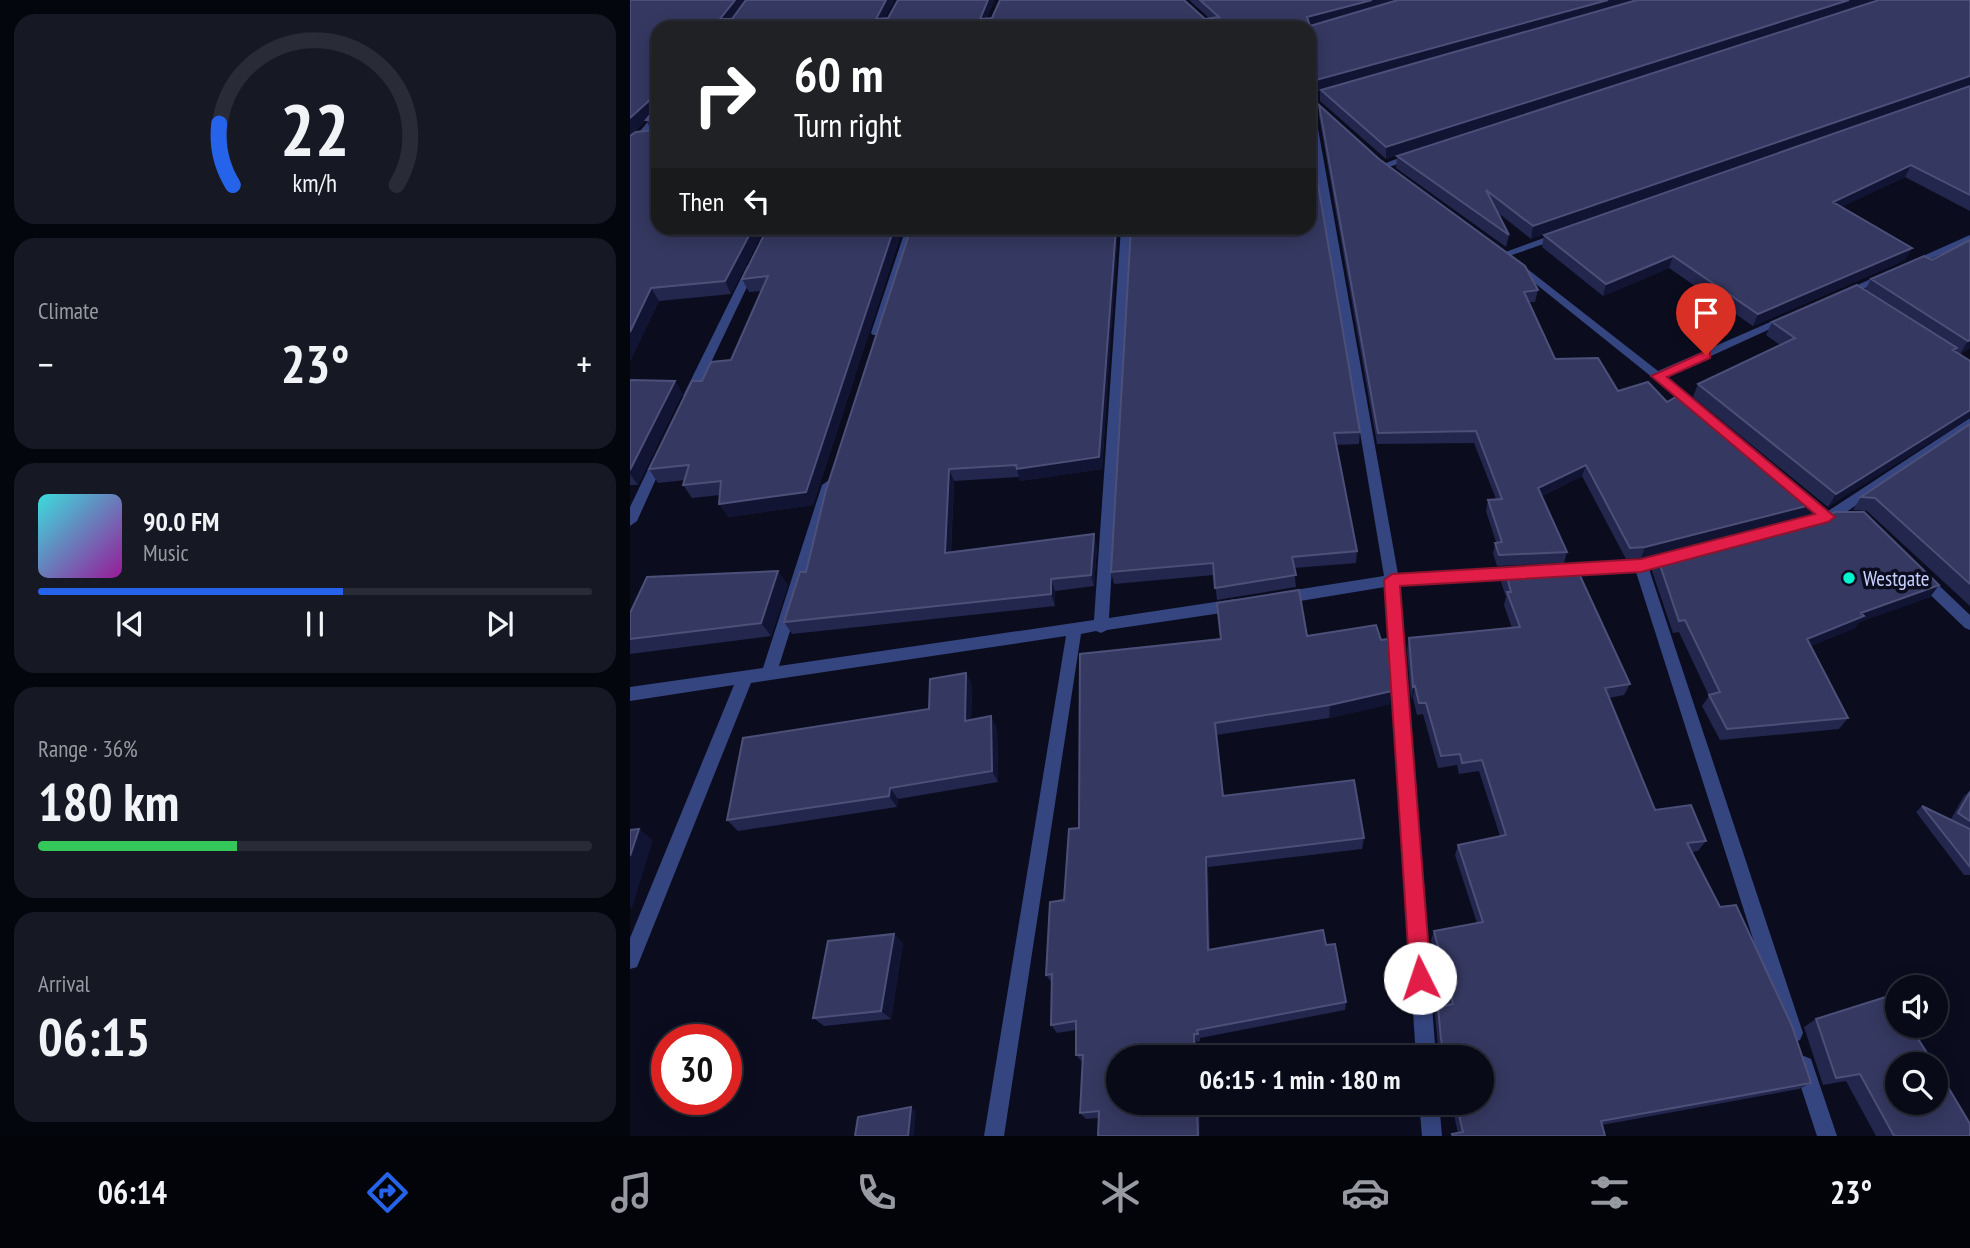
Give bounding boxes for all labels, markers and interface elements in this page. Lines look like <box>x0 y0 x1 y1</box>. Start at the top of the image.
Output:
text: 60 m <box>794 42 883 106</box>
icon: right <box>679 49 770 140</box>
text: 22 <box>280 82 350 176</box>
text: Turn right <box>794 104 902 146</box>
text: km/h <box>293 167 337 199</box>
icon: left <box>738 182 776 220</box>
text: Then <box>679 185 724 218</box>
pin <box>1676 283 1736 355</box>
icon: arrive <box>1687 294 1725 332</box>
text: Climate <box>38 296 99 325</box>
text: 23° <box>281 330 349 397</box>
text: − <box>38 339 54 388</box>
text: + <box>576 339 592 388</box>
text: 90.0 FM <box>143 505 219 538</box>
text: Music <box>143 538 189 567</box>
place label: Westgate <box>1863 565 1930 592</box>
marker: Westgate <box>1841 570 1857 586</box>
icon: previous <box>111 605 149 643</box>
icon: pause <box>296 605 334 643</box>
icon: next <box>481 605 519 643</box>
text: Range · 36% <box>38 734 138 763</box>
text: 180 km <box>38 768 179 835</box>
position arrow <box>1383 941 1457 1015</box>
text: Arrival <box>38 969 90 998</box>
map controls <box>1885 975 1948 1115</box>
button: sound <box>1885 975 1948 1038</box>
text: 06:15 <box>38 1003 150 1070</box>
speed limit sign: 30 <box>651 1024 742 1115</box>
button: search <box>1885 1052 1948 1115</box>
text: 06:15 · 1 min · 180 m <box>1200 1063 1400 1096</box>
icon: directions <box>363 1168 412 1217</box>
icon: music <box>607 1168 656 1217</box>
icon: phone <box>852 1168 901 1217</box>
icon: climate <box>1096 1168 1145 1217</box>
icon: car <box>1341 1168 1390 1217</box>
icon: filters <box>1585 1168 1634 1217</box>
text: 06:14 <box>98 1171 167 1213</box>
text: 23° <box>1830 1171 1872 1213</box>

